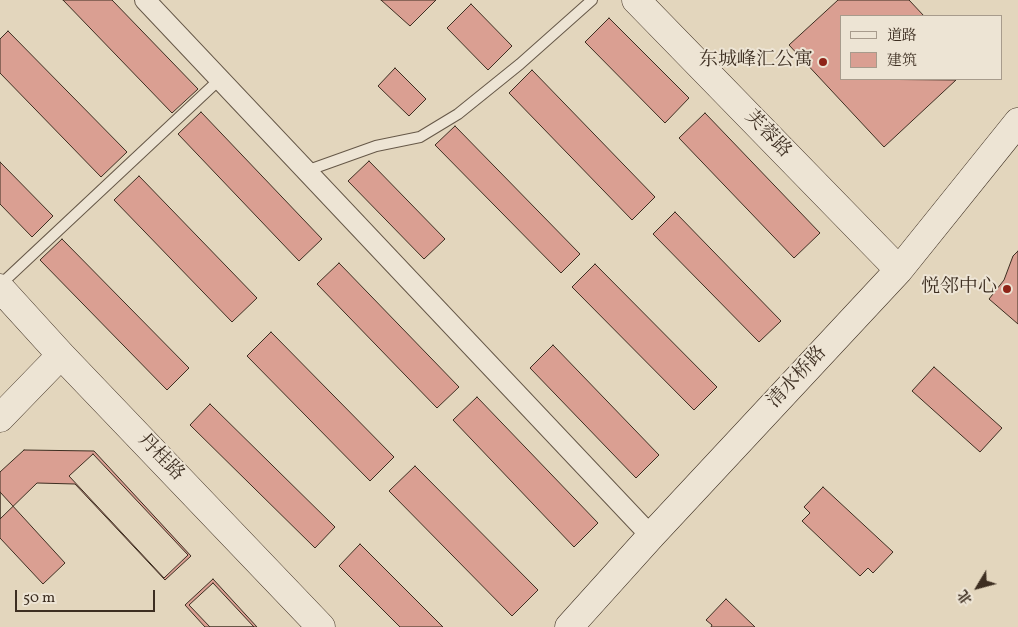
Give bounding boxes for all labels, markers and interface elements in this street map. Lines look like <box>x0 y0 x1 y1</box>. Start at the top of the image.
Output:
legend <box>840 15 1003 80</box>
text: 道路 <box>887 26 917 47</box>
place label: 东城峰汇公寓 <box>699 51 813 73</box>
text: 建筑 <box>887 51 917 72</box>
marker: 东城峰汇公寓 <box>817 56 829 68</box>
street label: 芙蓉路 <box>739 107 795 163</box>
place label: 悦邻中心 <box>921 278 997 300</box>
marker: 悦邻中心 <box>1001 283 1013 295</box>
street label: 清水桥路 <box>764 342 832 414</box>
street label: 丹桂路 <box>132 430 188 486</box>
north arrow <box>953 562 1003 612</box>
scale bar <box>18 580 158 612</box>
text: 北 <box>954 585 977 608</box>
text: 50 m <box>23 588 55 609</box>

